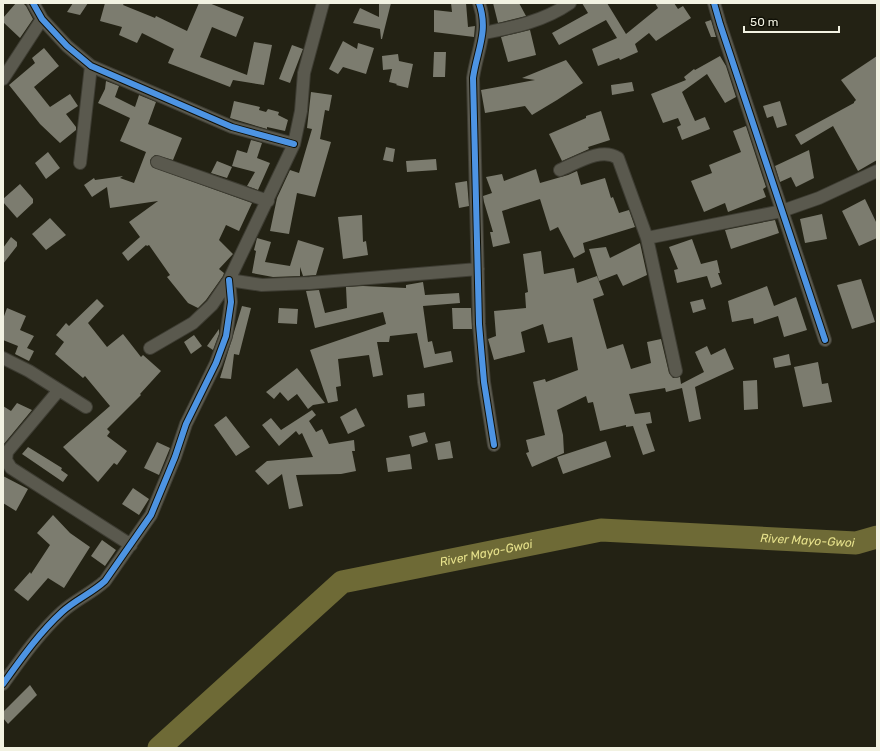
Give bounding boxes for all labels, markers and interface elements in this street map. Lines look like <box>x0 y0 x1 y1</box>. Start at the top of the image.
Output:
scale bar <box>744 8 839 34</box>
text: 50 m <box>750 15 778 29</box>
water label: River Mayo-Gwoi <box>760 531 856 550</box>
water label: River Mayo-Gwoi <box>438 537 535 569</box>

